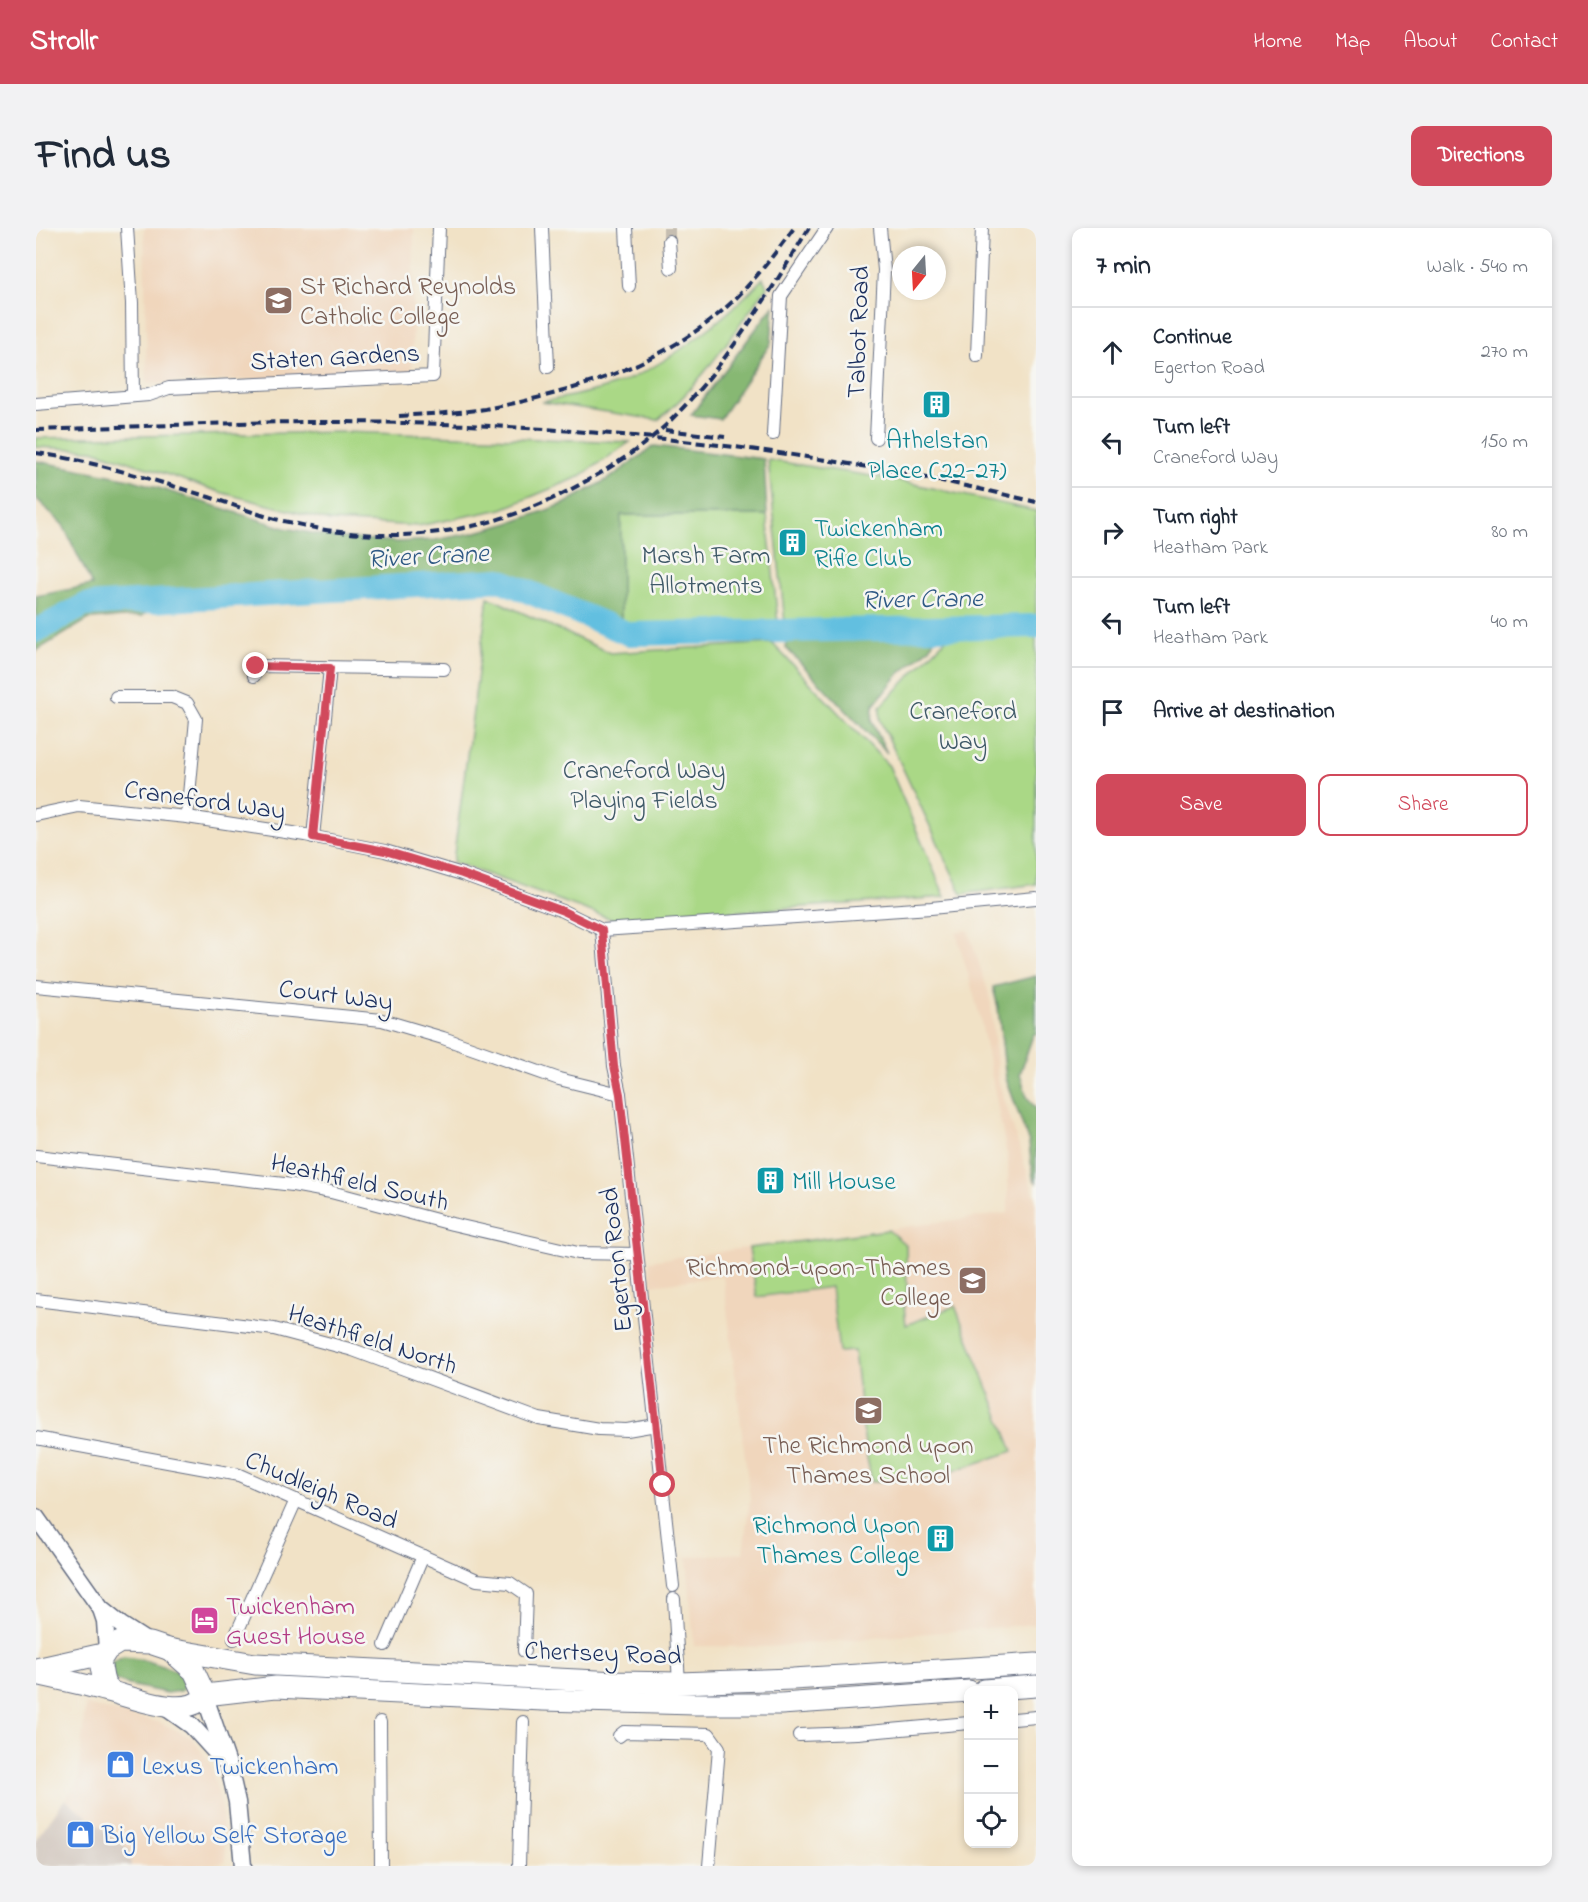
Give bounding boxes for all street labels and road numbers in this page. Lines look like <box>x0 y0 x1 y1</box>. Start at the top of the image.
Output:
street label: Talbot Road <box>839 265 881 399</box>
street label: Staten Gardens <box>249 336 421 382</box>
street label: Craneford Way <box>121 772 288 832</box>
street label: Court Way <box>276 971 395 1023</box>
street label: Heathfield South <box>266 1145 452 1223</box>
street label: Egerton Road <box>591 1185 644 1334</box>
street label: Heathfield North <box>283 1296 462 1386</box>
street label: Chudleigh Road <box>238 1442 404 1541</box>
street label: Chertsey Road <box>524 1633 683 1677</box>

